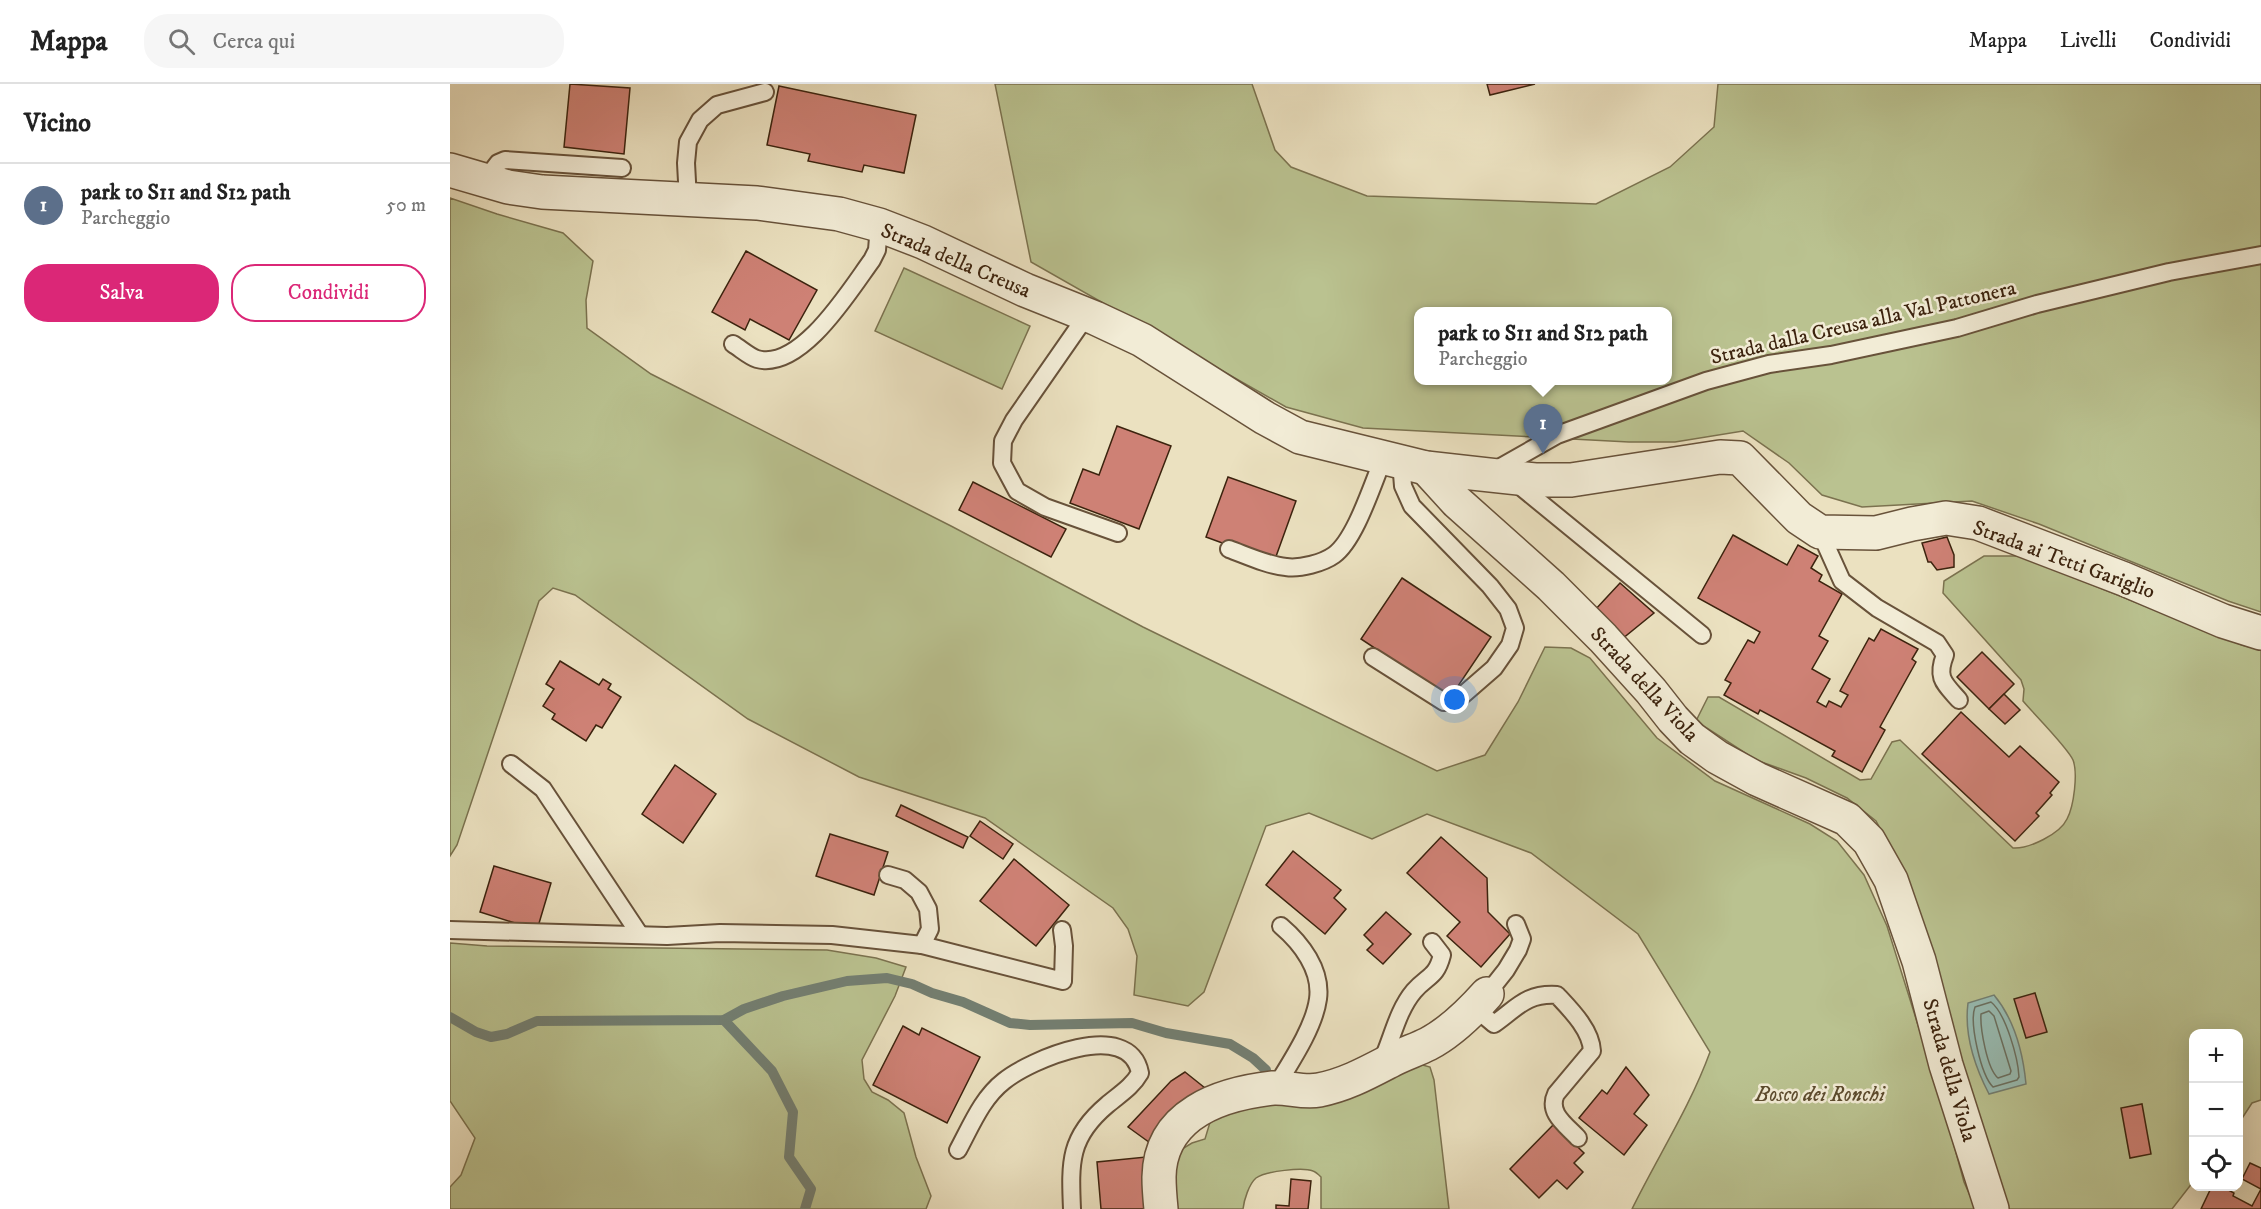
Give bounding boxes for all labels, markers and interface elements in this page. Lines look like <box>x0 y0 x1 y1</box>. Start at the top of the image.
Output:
search box <box>144 14 564 68</box>
text: Mappa <box>30 24 108 59</box>
icon: search <box>165 25 198 58</box>
text: Cerca qui <box>213 28 295 55</box>
text: Mappa <box>1969 28 2027 54</box>
text: Livelli <box>2060 28 2116 54</box>
text: Condividi <box>2149 28 2231 54</box>
text: Vicino <box>24 107 91 140</box>
text: park to S11 and S12 path <box>81 179 291 206</box>
text: 1 <box>40 193 47 218</box>
text: 50 m <box>386 193 426 218</box>
text: Parcheggio <box>81 206 170 231</box>
street label: Strada della Creusa <box>877 218 1034 304</box>
button: Salva <box>24 264 219 322</box>
button: Condividi <box>231 264 426 322</box>
street label: Strada dalla Creusa alla Val Pattonera <box>1708 275 2018 371</box>
popup <box>1414 307 1672 385</box>
text: park to S11 and S12 path <box>1438 320 1648 347</box>
text: Parcheggio <box>1438 347 1527 372</box>
pin: 1 <box>1524 404 1562 454</box>
street label: Strada ai Tetti Gariglio <box>1969 515 2158 605</box>
street label: Strada della Viola <box>1584 622 1704 748</box>
your location <box>1440 685 1469 714</box>
street label: Strada della Viola <box>1916 996 1982 1145</box>
map controls <box>2189 1029 2243 1191</box>
button: + <box>2189 1029 2243 1083</box>
park label: Bosco dei Ronchi <box>1754 1082 1886 1108</box>
button: − <box>2189 1083 2243 1137</box>
button: locate <box>2189 1137 2243 1191</box>

